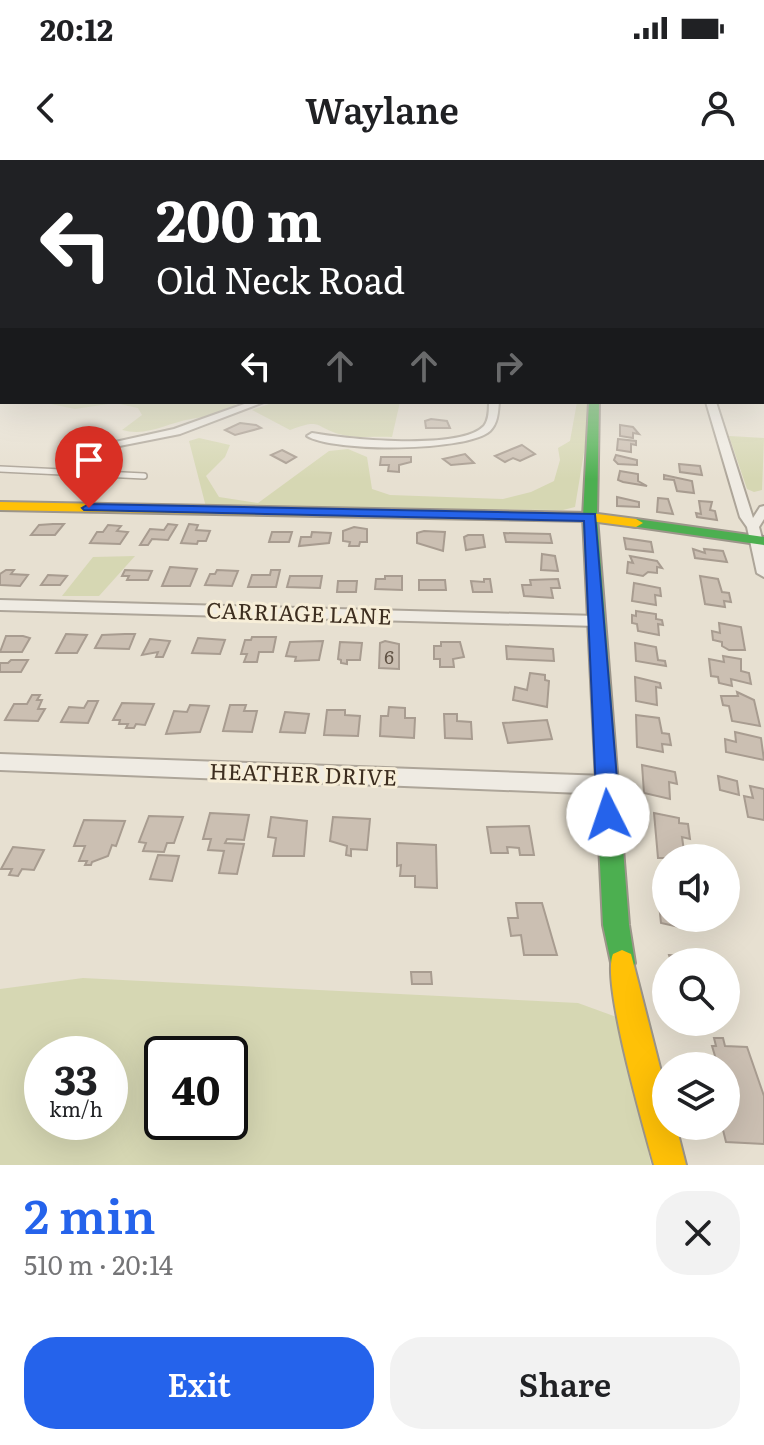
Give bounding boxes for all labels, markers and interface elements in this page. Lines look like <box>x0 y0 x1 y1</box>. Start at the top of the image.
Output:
text: 20:12 <box>40 6 113 50</box>
text: Waylane <box>305 82 459 135</box>
icon: back <box>24 86 68 130</box>
icon: person <box>696 86 740 130</box>
text: 200 m <box>156 176 322 259</box>
icon: left <box>24 192 128 296</box>
text: Old Neck Road <box>156 252 405 305</box>
icon: left <box>234 344 278 388</box>
icon: ahead <box>318 344 362 388</box>
icon: ahead <box>402 344 446 388</box>
icon: right <box>486 344 530 388</box>
pin <box>55 426 123 508</box>
icon: arrive <box>67 438 111 482</box>
street label: CARRIAGE LANE <box>206 592 392 632</box>
house number: 6 <box>384 643 394 670</box>
street label: HEATHER DRIVE <box>209 753 397 793</box>
position arrow <box>566 773 650 857</box>
map controls <box>652 844 740 1140</box>
button: sound <box>652 844 740 932</box>
button: search <box>652 948 740 1036</box>
speed limit sign: 40 <box>144 1036 248 1140</box>
text: 33 <box>54 1048 98 1107</box>
button: layers <box>652 1052 740 1140</box>
text: km/h <box>49 1093 103 1123</box>
text: 2 min <box>24 1178 156 1249</box>
button: close <box>656 1191 740 1275</box>
text: 510 m · 20:14 <box>24 1244 173 1283</box>
button: Exit <box>24 1337 374 1429</box>
button: Share <box>390 1337 740 1429</box>

